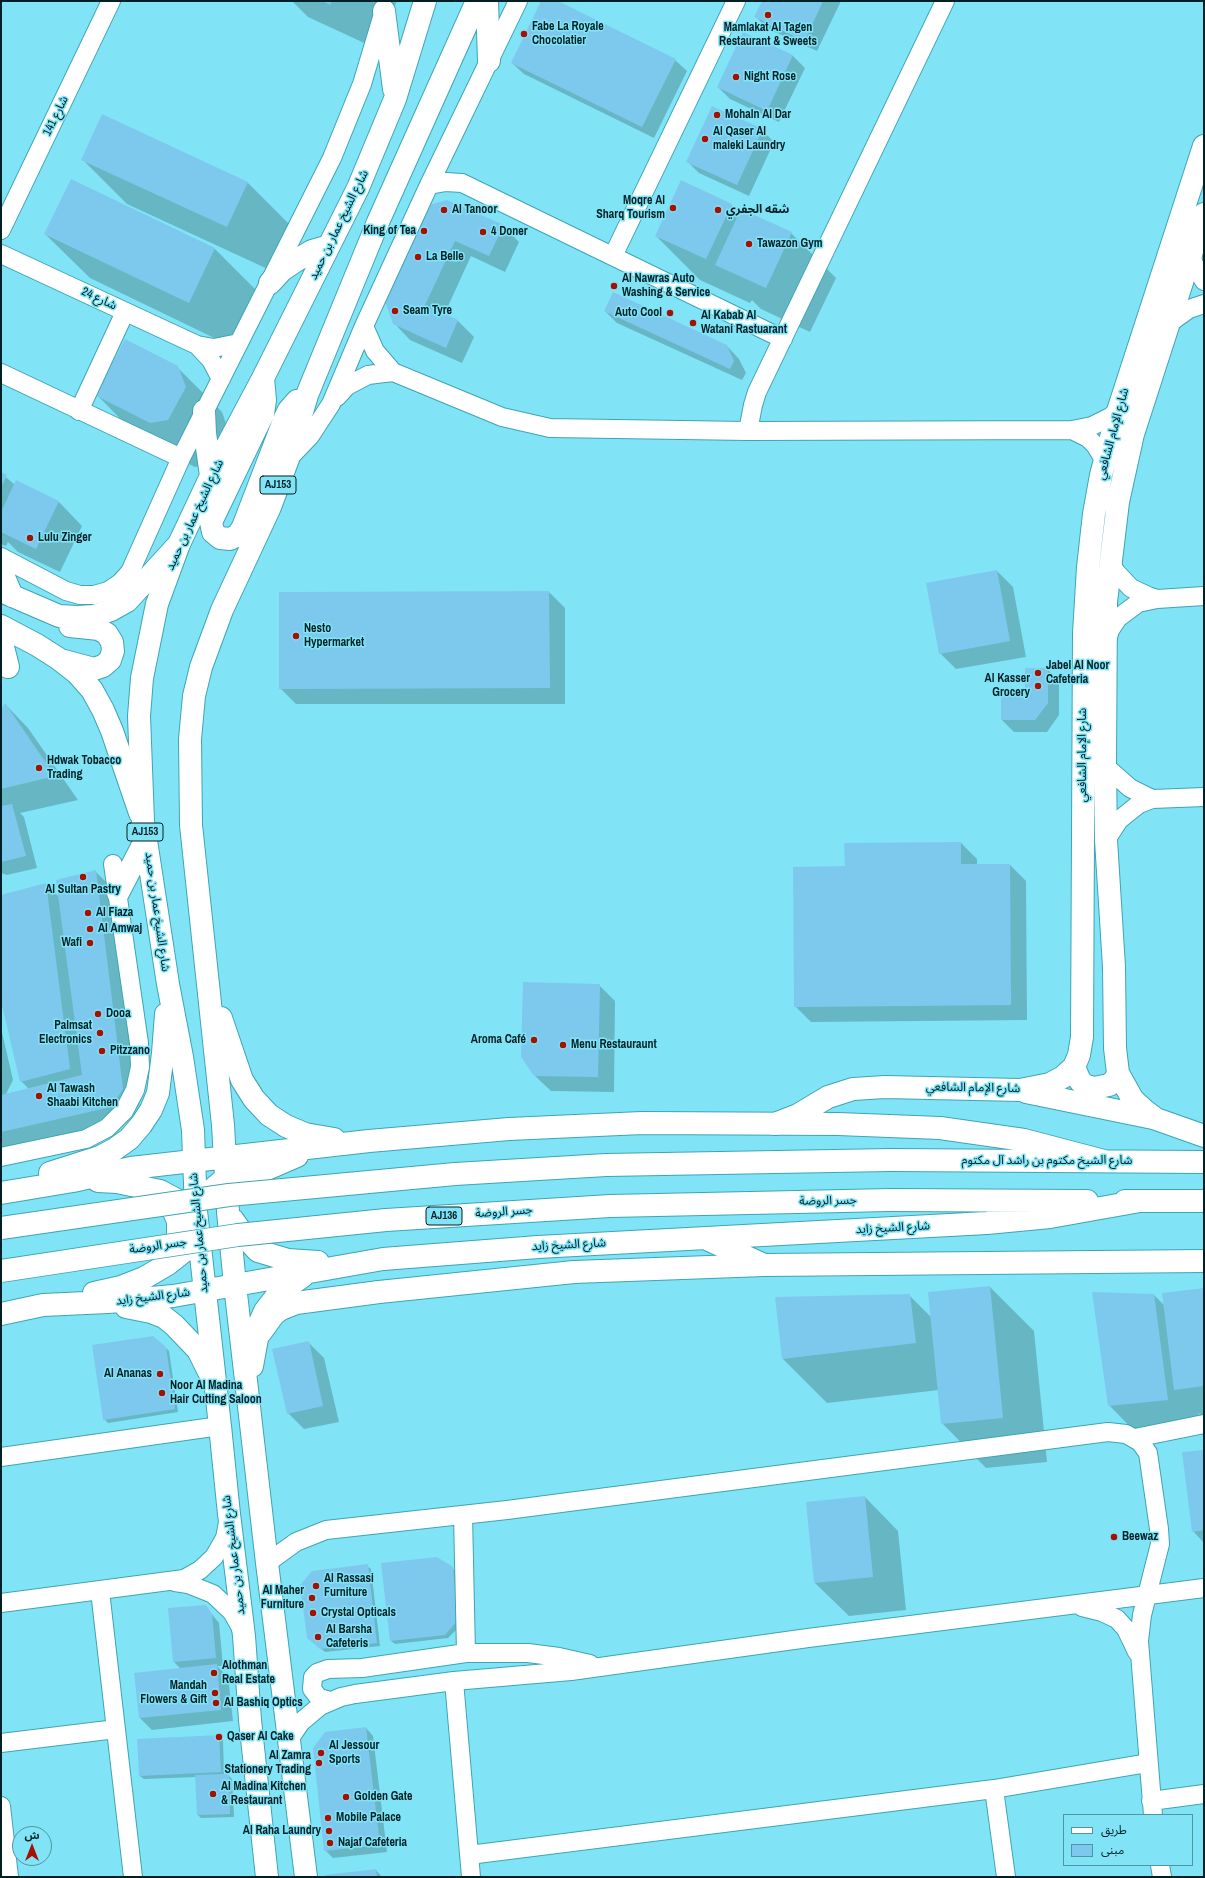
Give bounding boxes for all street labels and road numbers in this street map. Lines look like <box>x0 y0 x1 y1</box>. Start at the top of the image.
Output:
street label: شارع 141 <box>40 94 72 138</box>
street label: شارع الشيخ عمار بن حميد <box>306 168 372 282</box>
street label: شارع 24 <box>79 285 119 313</box>
street label: شارع الإمام الشافعي <box>1094 387 1132 481</box>
street label: شارع الشيخ عمار بن حميد <box>163 457 227 573</box>
road number: AJ153 <box>260 476 296 494</box>
street label: شارع الإمام الشافعي <box>1076 708 1090 802</box>
road number: AJ153 <box>127 823 163 841</box>
street label: شارع الشيخ عمار بن حميد <box>141 851 173 973</box>
street label: شارع الإمام الشافعي <box>926 1080 1020 1096</box>
street label: شارع الشيخ مكتوم بن راشد آل مكتوم <box>962 1154 1132 1168</box>
street label: شارع الشيخ عمار بن حميد <box>187 1172 211 1294</box>
street label: جسر الروضة <box>799 1193 857 1209</box>
street label: جسر الروضة <box>475 1203 533 1221</box>
road number: AJ136 <box>426 1207 462 1225</box>
street label: شارع الشيخ زايد <box>856 1219 930 1237</box>
street label: جسر الروضة <box>129 1235 187 1257</box>
street label: شارع الشيخ زايد <box>532 1236 606 1254</box>
street label: شارع الشيخ زايد <box>115 1285 191 1309</box>
street label: شارع الشيخ عمار بن حميد <box>220 1494 248 1616</box>

